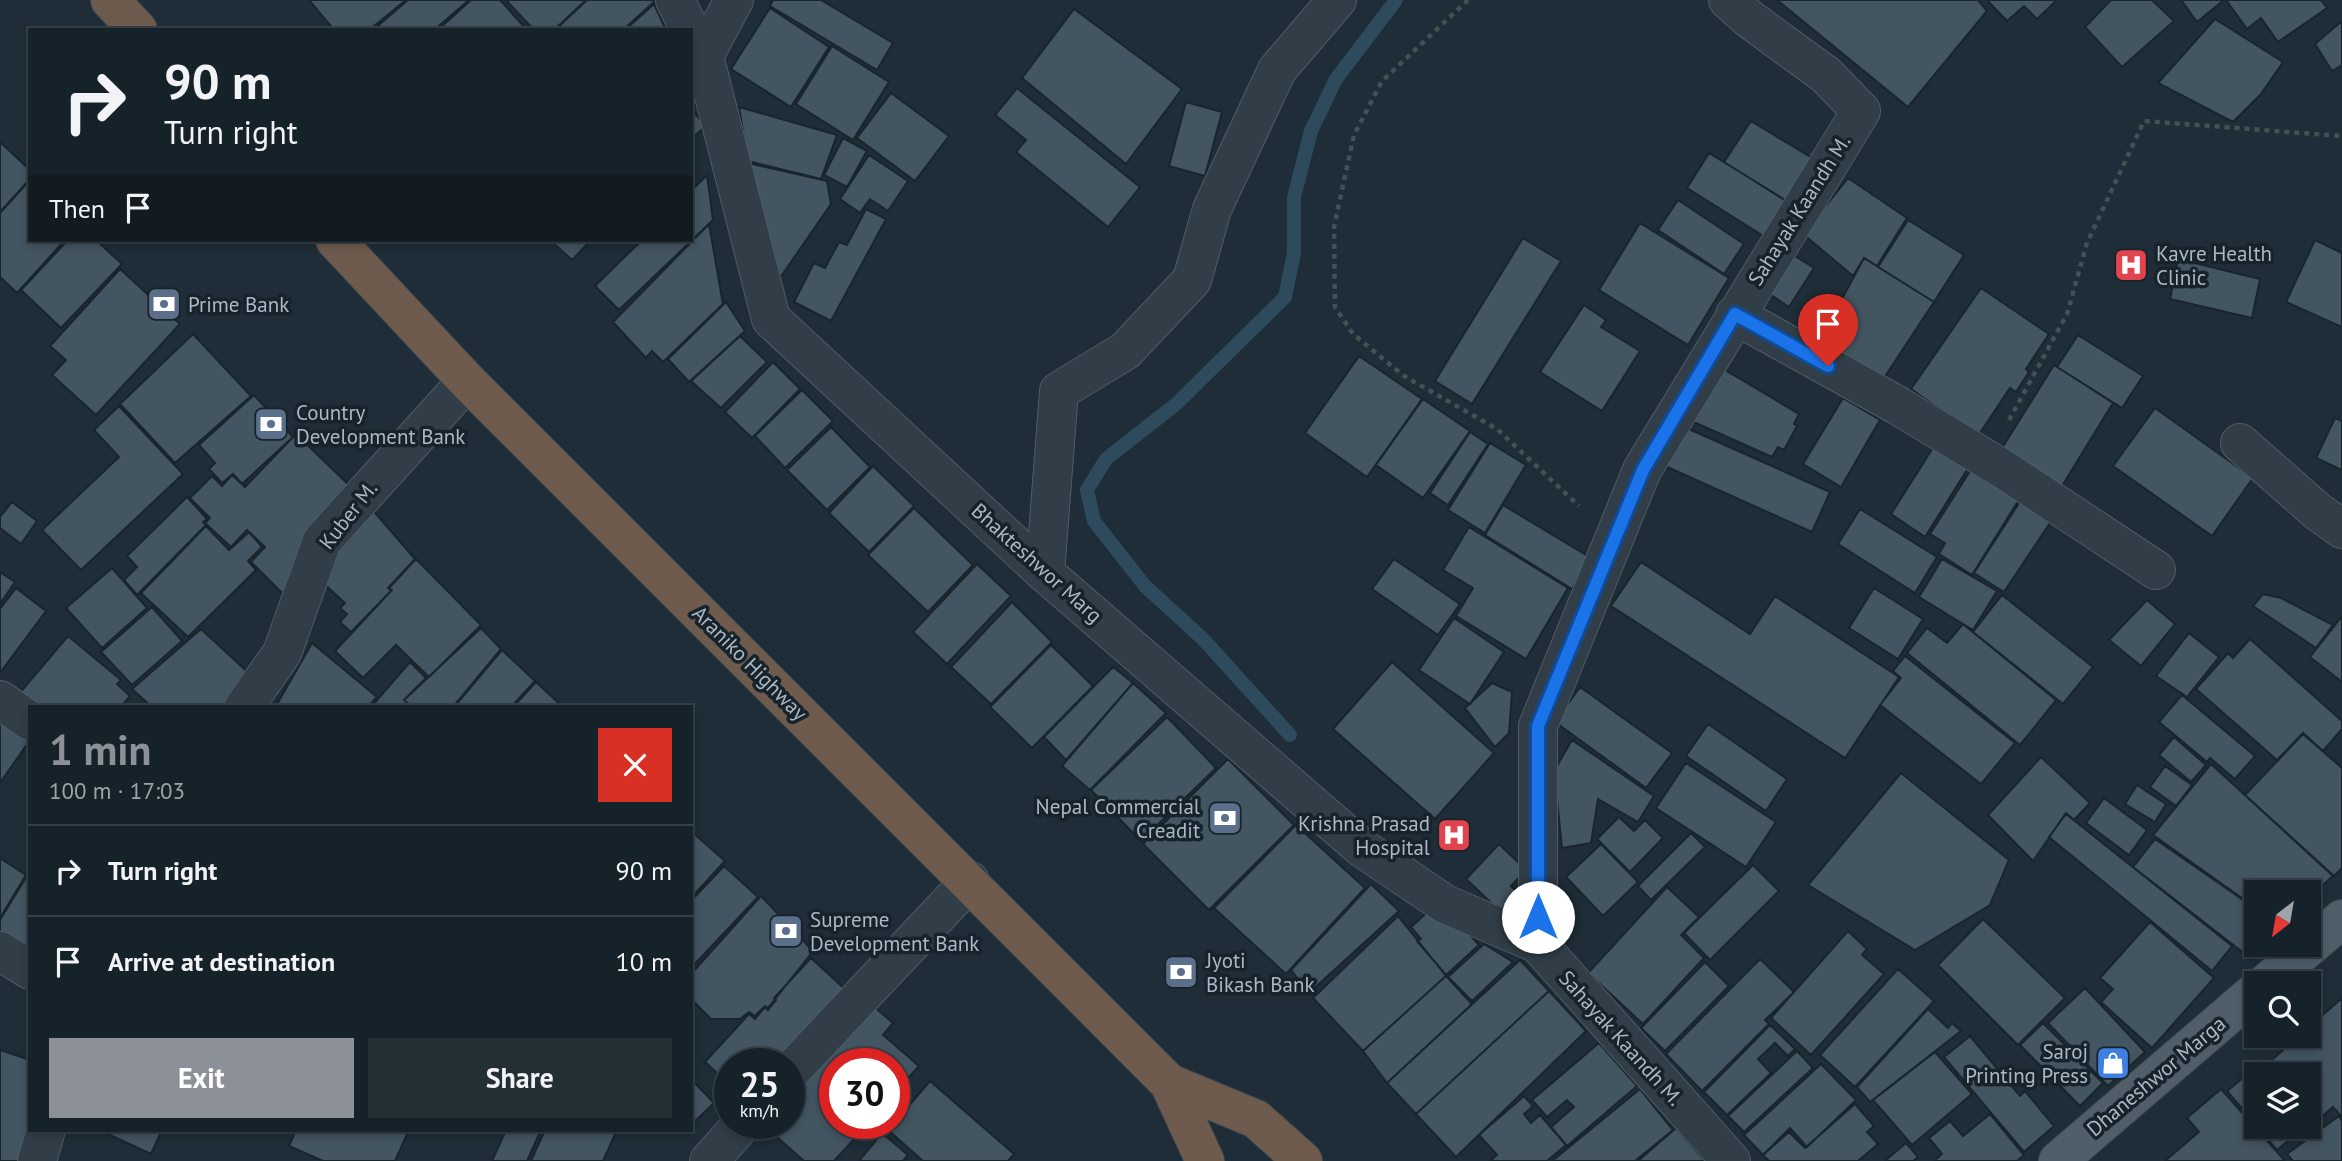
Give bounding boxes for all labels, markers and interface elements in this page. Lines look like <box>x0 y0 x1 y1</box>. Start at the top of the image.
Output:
text: 90 m <box>164 49 271 113</box>
icon: right <box>49 56 140 147</box>
text: Turn right <box>164 111 298 153</box>
street label: Sahayak Kaandh M. <box>1742 130 1856 290</box>
icon: arrive <box>119 189 157 227</box>
text: Then <box>49 192 105 225</box>
place label: Kavre Health Clinic <box>2156 240 2272 291</box>
hospital icon: Kavre Health Clinic <box>2112 246 2150 284</box>
bank icon: Prime Bank <box>145 285 183 323</box>
place label: Prime Bank <box>188 291 289 318</box>
pin <box>1798 294 1858 366</box>
icon: arrive <box>1809 305 1847 343</box>
place label: Country Development Bank <box>296 399 465 450</box>
bank icon: Country Development Bank <box>252 405 290 443</box>
street label: Kuber M. <box>313 475 383 555</box>
street label: Bhakteshwor Marg <box>966 497 1108 629</box>
street label: Araniko Highway <box>687 600 813 726</box>
text: 1 min <box>49 722 151 777</box>
button: close <box>598 728 672 802</box>
text: 100 m · 17:03 <box>49 776 185 805</box>
place label: Nepal Commercial Creadit <box>1036 793 1200 844</box>
bank icon: Nepal Commercial Creadit <box>1206 799 1244 837</box>
place label: Krishna Prasad Hospital <box>1298 810 1430 861</box>
hospital icon: Krishna Prasad Hospital <box>1435 816 1473 854</box>
icon: right <box>49 852 87 890</box>
text: Turn right <box>108 854 217 887</box>
text: 90 m <box>616 854 672 887</box>
position arrow <box>1501 880 1575 954</box>
north arrow <box>2244 880 2320 957</box>
map controls <box>2244 880 2321 1139</box>
place label: Supreme Development Bank <box>810 906 979 957</box>
bank icon: Supreme Development Bank <box>767 912 805 950</box>
icon: arrive <box>49 943 87 981</box>
text: Arrive at destination <box>108 945 335 978</box>
text: 10 m <box>616 945 672 978</box>
place label: Jyoti Bikash Bank <box>1205 947 1315 998</box>
bank icon: Jyoti Bikash Bank <box>1162 953 1200 991</box>
street label: Sahayak Kaandh M. <box>1553 965 1689 1111</box>
button: search <box>2244 971 2321 1048</box>
street label: Dhaneshwor Marga <box>2081 1010 2231 1142</box>
button: Exit <box>49 1038 354 1118</box>
button: Share <box>368 1038 672 1118</box>
place label: Saroj Printing Press <box>1965 1038 2088 1089</box>
shop icon: Saroj Printing Press <box>2094 1044 2132 1082</box>
speed limit sign: 30 <box>819 1048 910 1139</box>
text: 25 <box>740 1061 779 1107</box>
button: layers <box>2244 1062 2321 1139</box>
text: km/h <box>740 1099 779 1122</box>

